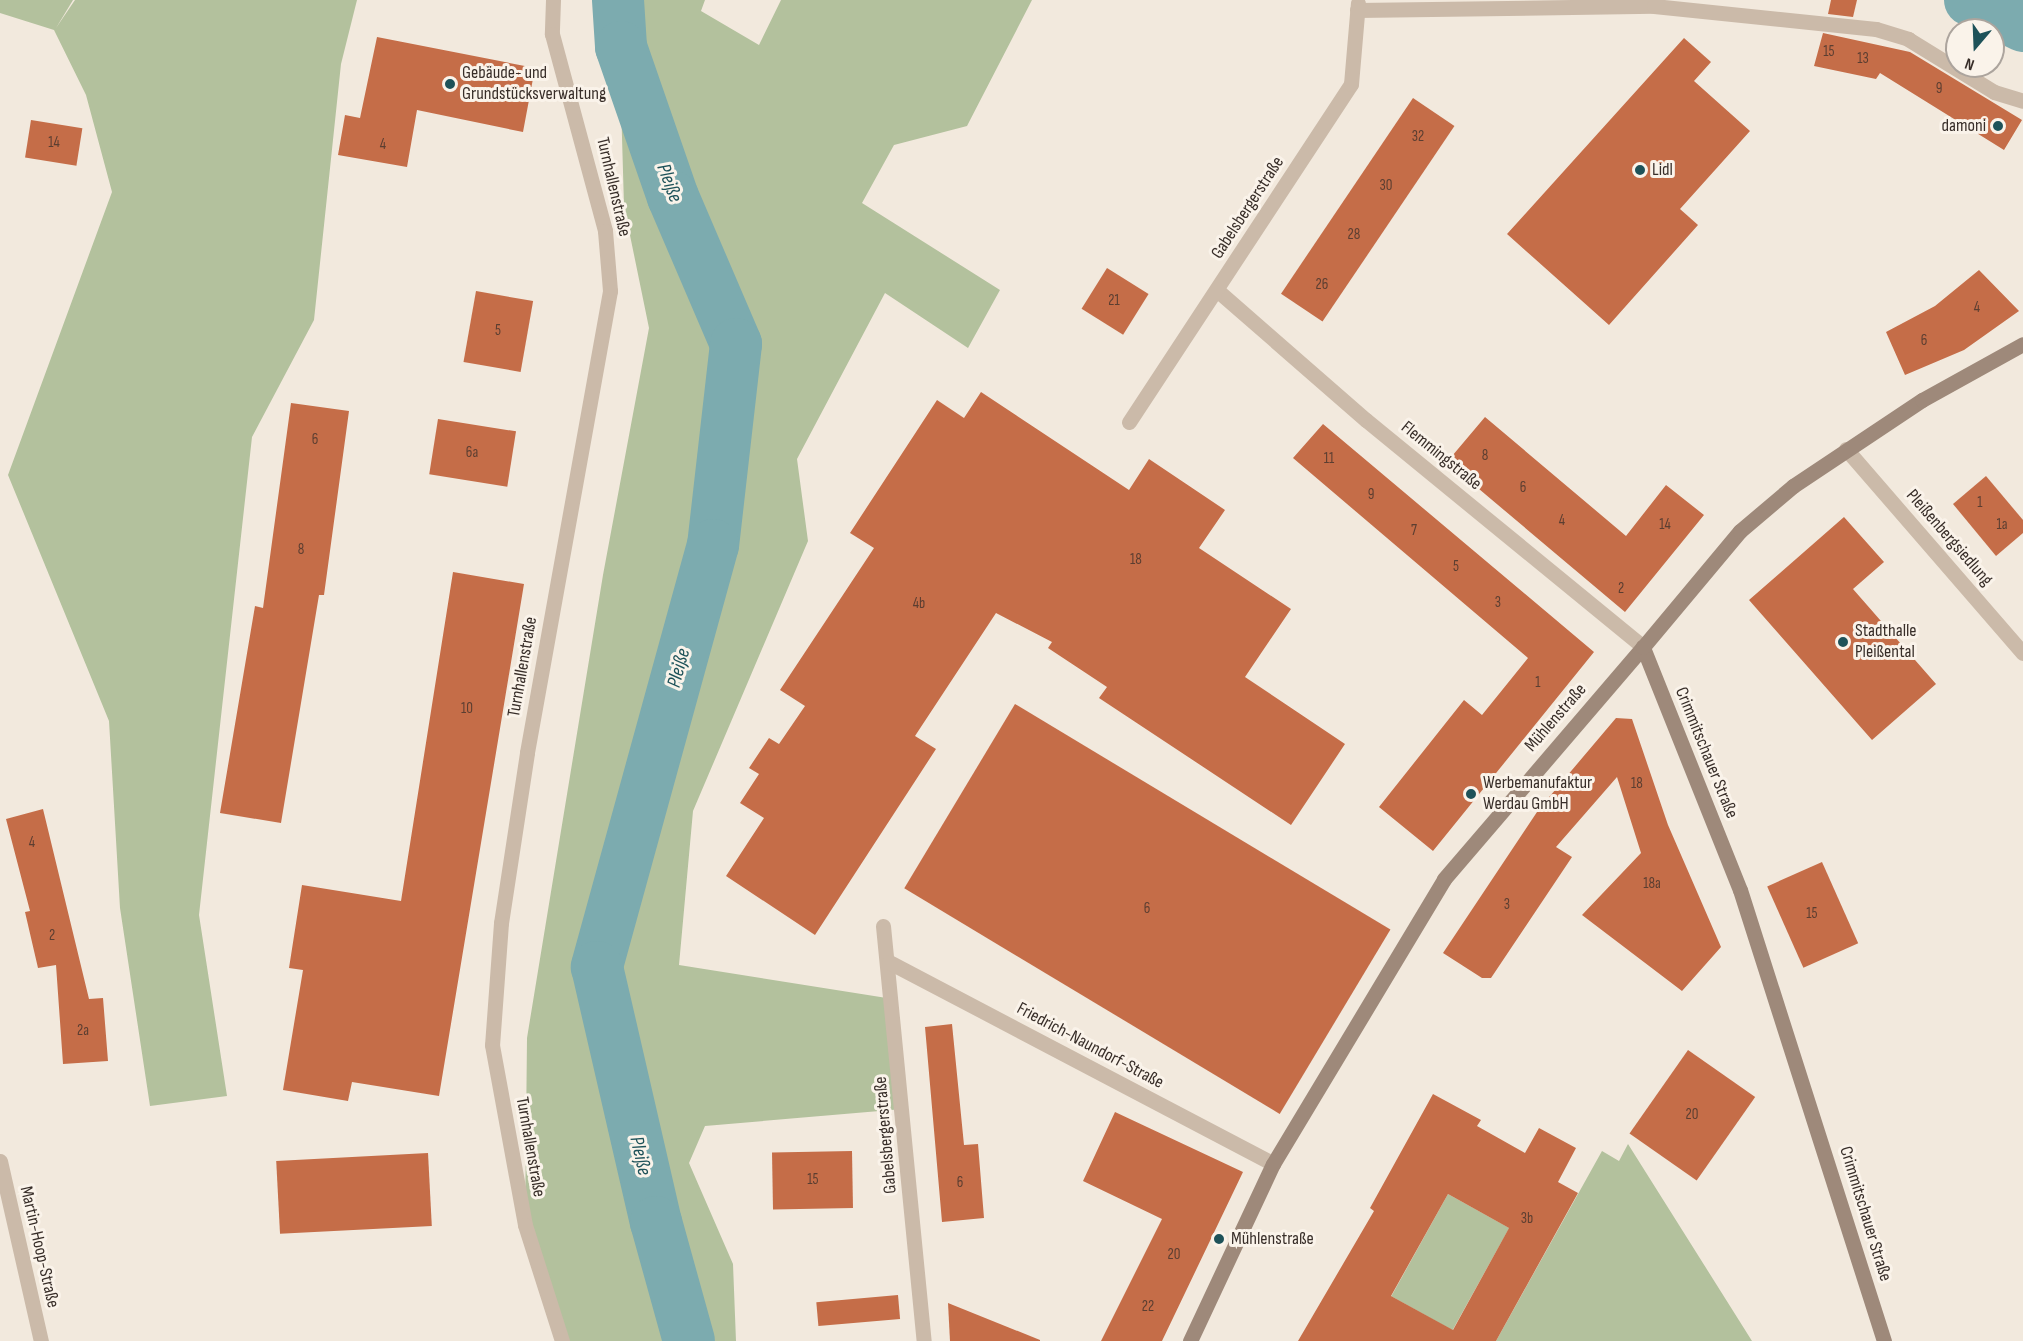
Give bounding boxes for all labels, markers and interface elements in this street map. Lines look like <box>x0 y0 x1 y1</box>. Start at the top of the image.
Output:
north arrow <box>1945 18 2005 78</box>
house number: 15 <box>1823 43 1835 61</box>
house number: 13 <box>1857 50 1869 68</box>
text: N <box>1963 53 1977 74</box>
place label: Gebäude- und Grundstücksverwaltung <box>462 63 606 106</box>
marker: Gebäude- und Grundstücksverwaltung <box>443 77 457 91</box>
house number: 9 <box>1936 80 1942 98</box>
place label: damoni <box>1941 115 1986 137</box>
marker: damoni <box>1991 119 2005 133</box>
house number: 32 <box>1412 128 1424 146</box>
house number: 14 <box>48 134 60 152</box>
street label: Turnhallenstraße <box>591 135 635 239</box>
house number: 4 <box>380 136 386 154</box>
street label: Gabelsbergerstraße <box>1207 153 1289 263</box>
place label: Lidl <box>1652 159 1673 181</box>
water label: Pleiße <box>651 160 687 206</box>
marker: Lidl <box>1633 163 1647 177</box>
house number: 30 <box>1380 177 1392 195</box>
house number: 28 <box>1348 226 1360 244</box>
house number: 26 <box>1316 276 1328 294</box>
house number: 21 <box>1108 292 1120 310</box>
house number: 4 <box>1974 299 1980 317</box>
house number: 5 <box>495 322 501 340</box>
house number: 6 <box>1921 332 1927 350</box>
street label: Flemmingstraße <box>1396 417 1486 495</box>
house number: 6 <box>312 431 318 449</box>
house number: 6a <box>466 444 478 462</box>
house number: 8 <box>1482 447 1488 465</box>
house number: 11 <box>1324 450 1334 468</box>
house number: 6 <box>1520 479 1526 497</box>
street label: Pleißenbergsiedlung <box>1901 485 1997 591</box>
house number: 9 <box>1368 486 1374 504</box>
house number: 1 <box>1977 494 1983 512</box>
house number: 4 <box>1559 512 1565 530</box>
house number: 14 <box>1659 516 1671 534</box>
house number: 1a <box>1996 516 2008 534</box>
house number: 7 <box>1411 522 1417 540</box>
house number: 8 <box>298 541 304 559</box>
house number: 18 <box>1130 551 1142 569</box>
house number: 5 <box>1453 558 1459 576</box>
house number: 2 <box>1618 580 1624 598</box>
house number: 3 <box>1495 594 1501 612</box>
house number: 4b <box>913 595 925 613</box>
street label: Turnhallenstraße <box>504 615 542 719</box>
place label: Stadthalle Pleißental <box>1855 621 1917 664</box>
marker: Stadthalle Pleißental <box>1836 635 1850 649</box>
water label: Pleiße <box>662 646 696 690</box>
house number: 1 <box>1535 674 1541 692</box>
street label: Mühlenstraße <box>1521 680 1591 756</box>
street label: Crimmitschauer Straße <box>1670 684 1742 822</box>
house number: 10 <box>461 700 473 718</box>
place label: Werbemanufaktur Werdau GmbH <box>1483 773 1592 816</box>
house number: 18 <box>1631 775 1643 793</box>
marker: Werbemanufaktur Werdau GmbH <box>1464 787 1478 801</box>
house number: 4 <box>29 834 35 852</box>
house number: 18a <box>1643 875 1661 893</box>
house number: 3 <box>1504 896 1510 914</box>
house number: 6 <box>1144 900 1150 918</box>
house number: 15 <box>1806 905 1818 923</box>
house number: 2 <box>49 927 55 945</box>
street label: Friedrich-Naundorf-Straße <box>1013 998 1167 1094</box>
house number: 2a <box>77 1022 89 1040</box>
street label: Gabelsbergerstraße <box>870 1076 902 1194</box>
street label: Turnhallenstraße <box>511 1095 549 1199</box>
house number: 20 <box>1686 1106 1698 1124</box>
water label: Pleiße <box>624 1134 656 1178</box>
street label: Crimmitschauer Straße <box>1834 1144 1896 1284</box>
house number: 15 <box>807 1171 819 1189</box>
house number: 6 <box>957 1174 963 1192</box>
street label: Martin-Hoop-Straße <box>15 1184 63 1310</box>
house number: 3b <box>1521 1210 1533 1228</box>
place label: Mühlenstraße <box>1231 1228 1314 1250</box>
marker: Mühlenstraße <box>1212 1232 1226 1246</box>
house number: 20 <box>1168 1246 1180 1264</box>
house number: 22 <box>1142 1298 1154 1316</box>

